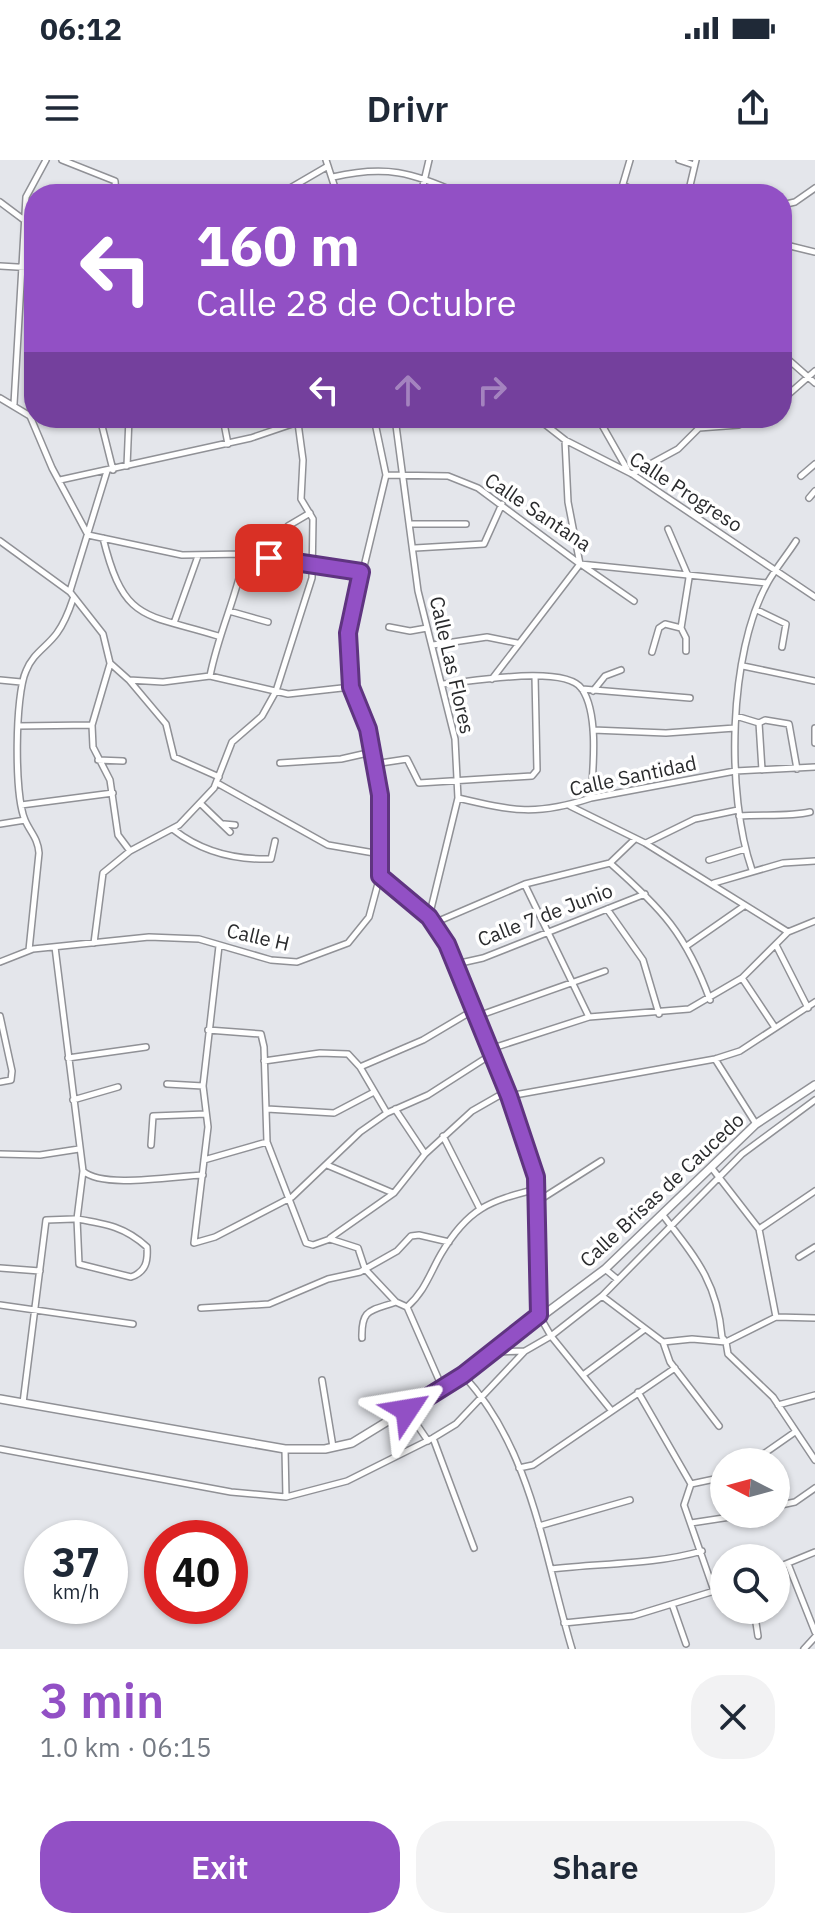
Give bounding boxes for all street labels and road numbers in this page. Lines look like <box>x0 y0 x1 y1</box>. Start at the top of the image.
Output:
street label: Calle Progreso <box>625 445 748 538</box>
street label: Calle Santana <box>480 466 597 557</box>
street label: Calle Las Flores <box>424 593 481 736</box>
street label: Calle Santidad <box>567 749 699 802</box>
street label: Calle 7 de Junio <box>473 876 616 953</box>
street label: Calle H <box>224 916 292 957</box>
street label: Calle Brisas de Caucedo <box>574 1106 750 1273</box>

